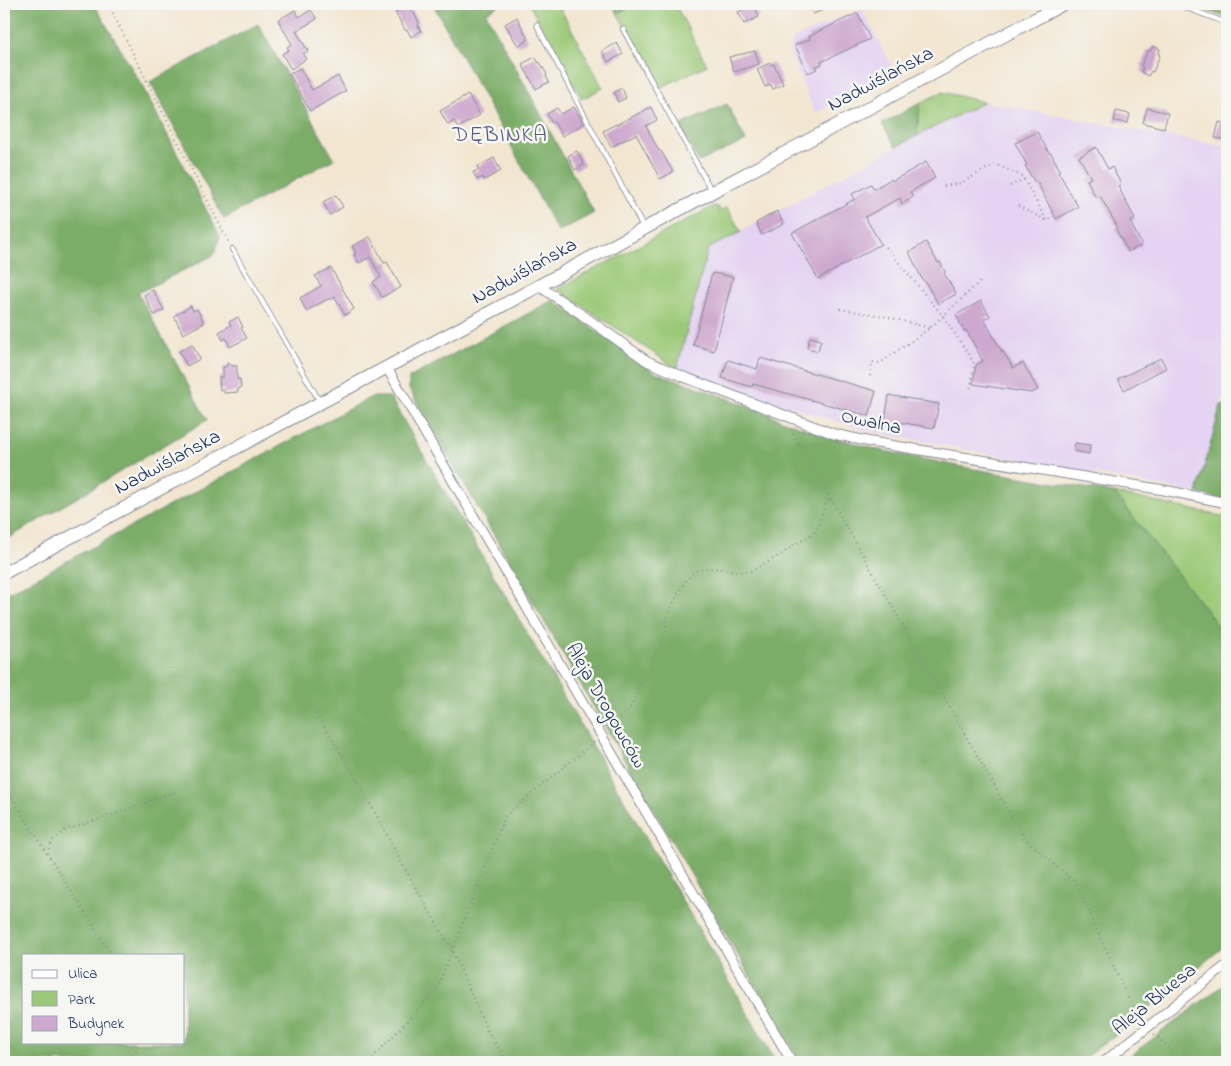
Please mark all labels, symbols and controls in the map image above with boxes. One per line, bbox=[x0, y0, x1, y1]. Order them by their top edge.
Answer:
street label: Nadwiślańska bbox=[823, 40, 939, 120]
district label: DĘBINKA bbox=[451, 120, 548, 152]
street label: Nadwiślańska bbox=[467, 231, 583, 313]
street label: Owalna bbox=[838, 402, 904, 444]
street label: Nadwiślańska bbox=[110, 423, 226, 503]
street label: Aleja Drogowców bbox=[556, 638, 653, 775]
legend bbox=[22, 954, 185, 1044]
street label: Aleja Bluesa bbox=[1106, 957, 1204, 1043]
text: Ulica bbox=[68, 963, 97, 985]
text: Park bbox=[68, 989, 96, 1011]
text: Budynek bbox=[67, 1013, 125, 1036]

